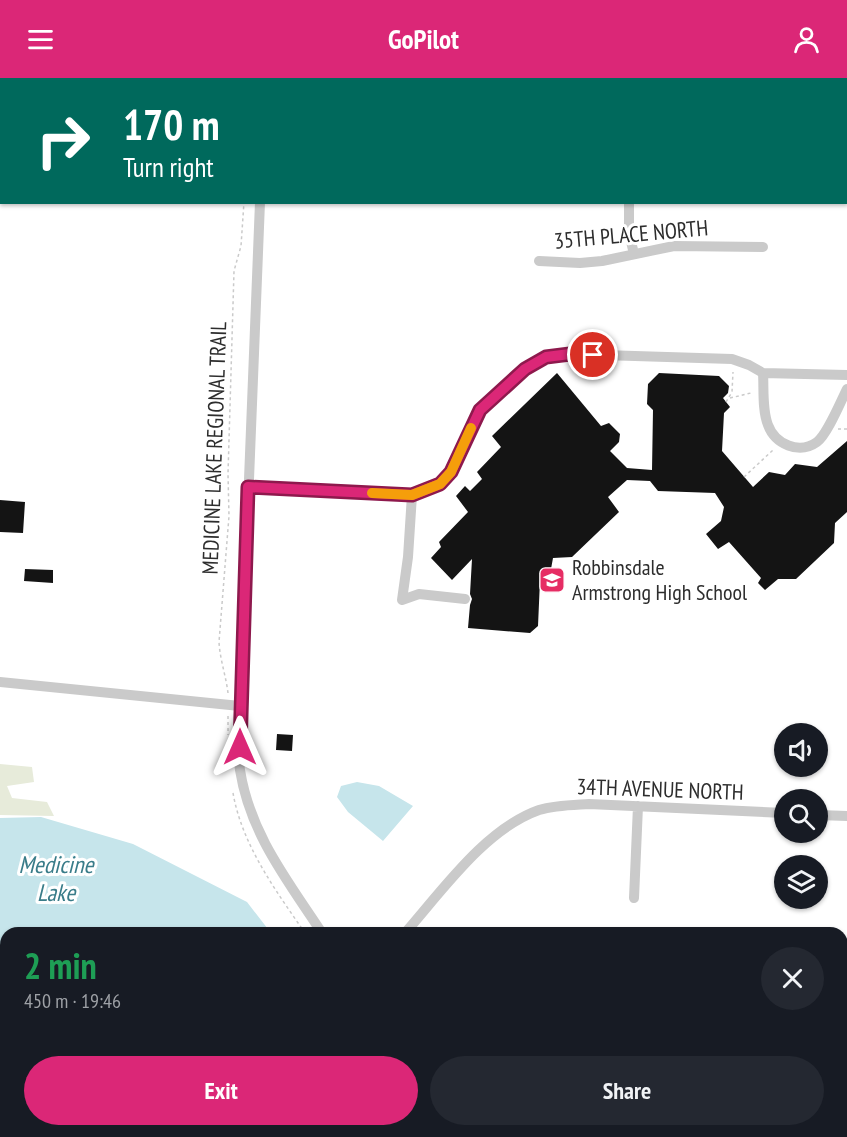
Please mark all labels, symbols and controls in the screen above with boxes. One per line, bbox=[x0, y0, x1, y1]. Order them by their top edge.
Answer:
text: GoPilot bbox=[388, 22, 459, 56]
icon: menu bbox=[24, 23, 57, 56]
icon: person bbox=[790, 23, 823, 56]
text: 170 m bbox=[123, 97, 220, 152]
icon: right bbox=[24, 102, 102, 180]
text: Turn right bbox=[123, 150, 214, 184]
street label: 35TH PLACE NORTH bbox=[553, 213, 709, 255]
street label: MEDICINE LAKE REGIONAL TRAIL bbox=[196, 321, 232, 575]
pin bbox=[567, 329, 618, 380]
icon: arrive bbox=[576, 338, 609, 371]
place label: Robbinsdale Armstrong High School bbox=[572, 553, 748, 606]
school or university icon: Robbinsdale Armstrong High School bbox=[537, 565, 567, 595]
position arrow bbox=[208, 715, 272, 779]
map controls bbox=[774, 723, 828, 909]
button: sound bbox=[774, 723, 828, 777]
street label: 34TH AVENUE NORTH bbox=[576, 772, 744, 806]
button: search bbox=[774, 789, 828, 843]
water label: Medicine Lake bbox=[19, 849, 96, 908]
button: layers bbox=[774, 855, 828, 909]
text: 2 min bbox=[24, 942, 97, 989]
button: close bbox=[761, 947, 824, 1010]
text: 450 m · 19:46 bbox=[24, 988, 121, 1014]
button: Exit bbox=[24, 1056, 418, 1125]
button: Share bbox=[430, 1056, 824, 1125]

